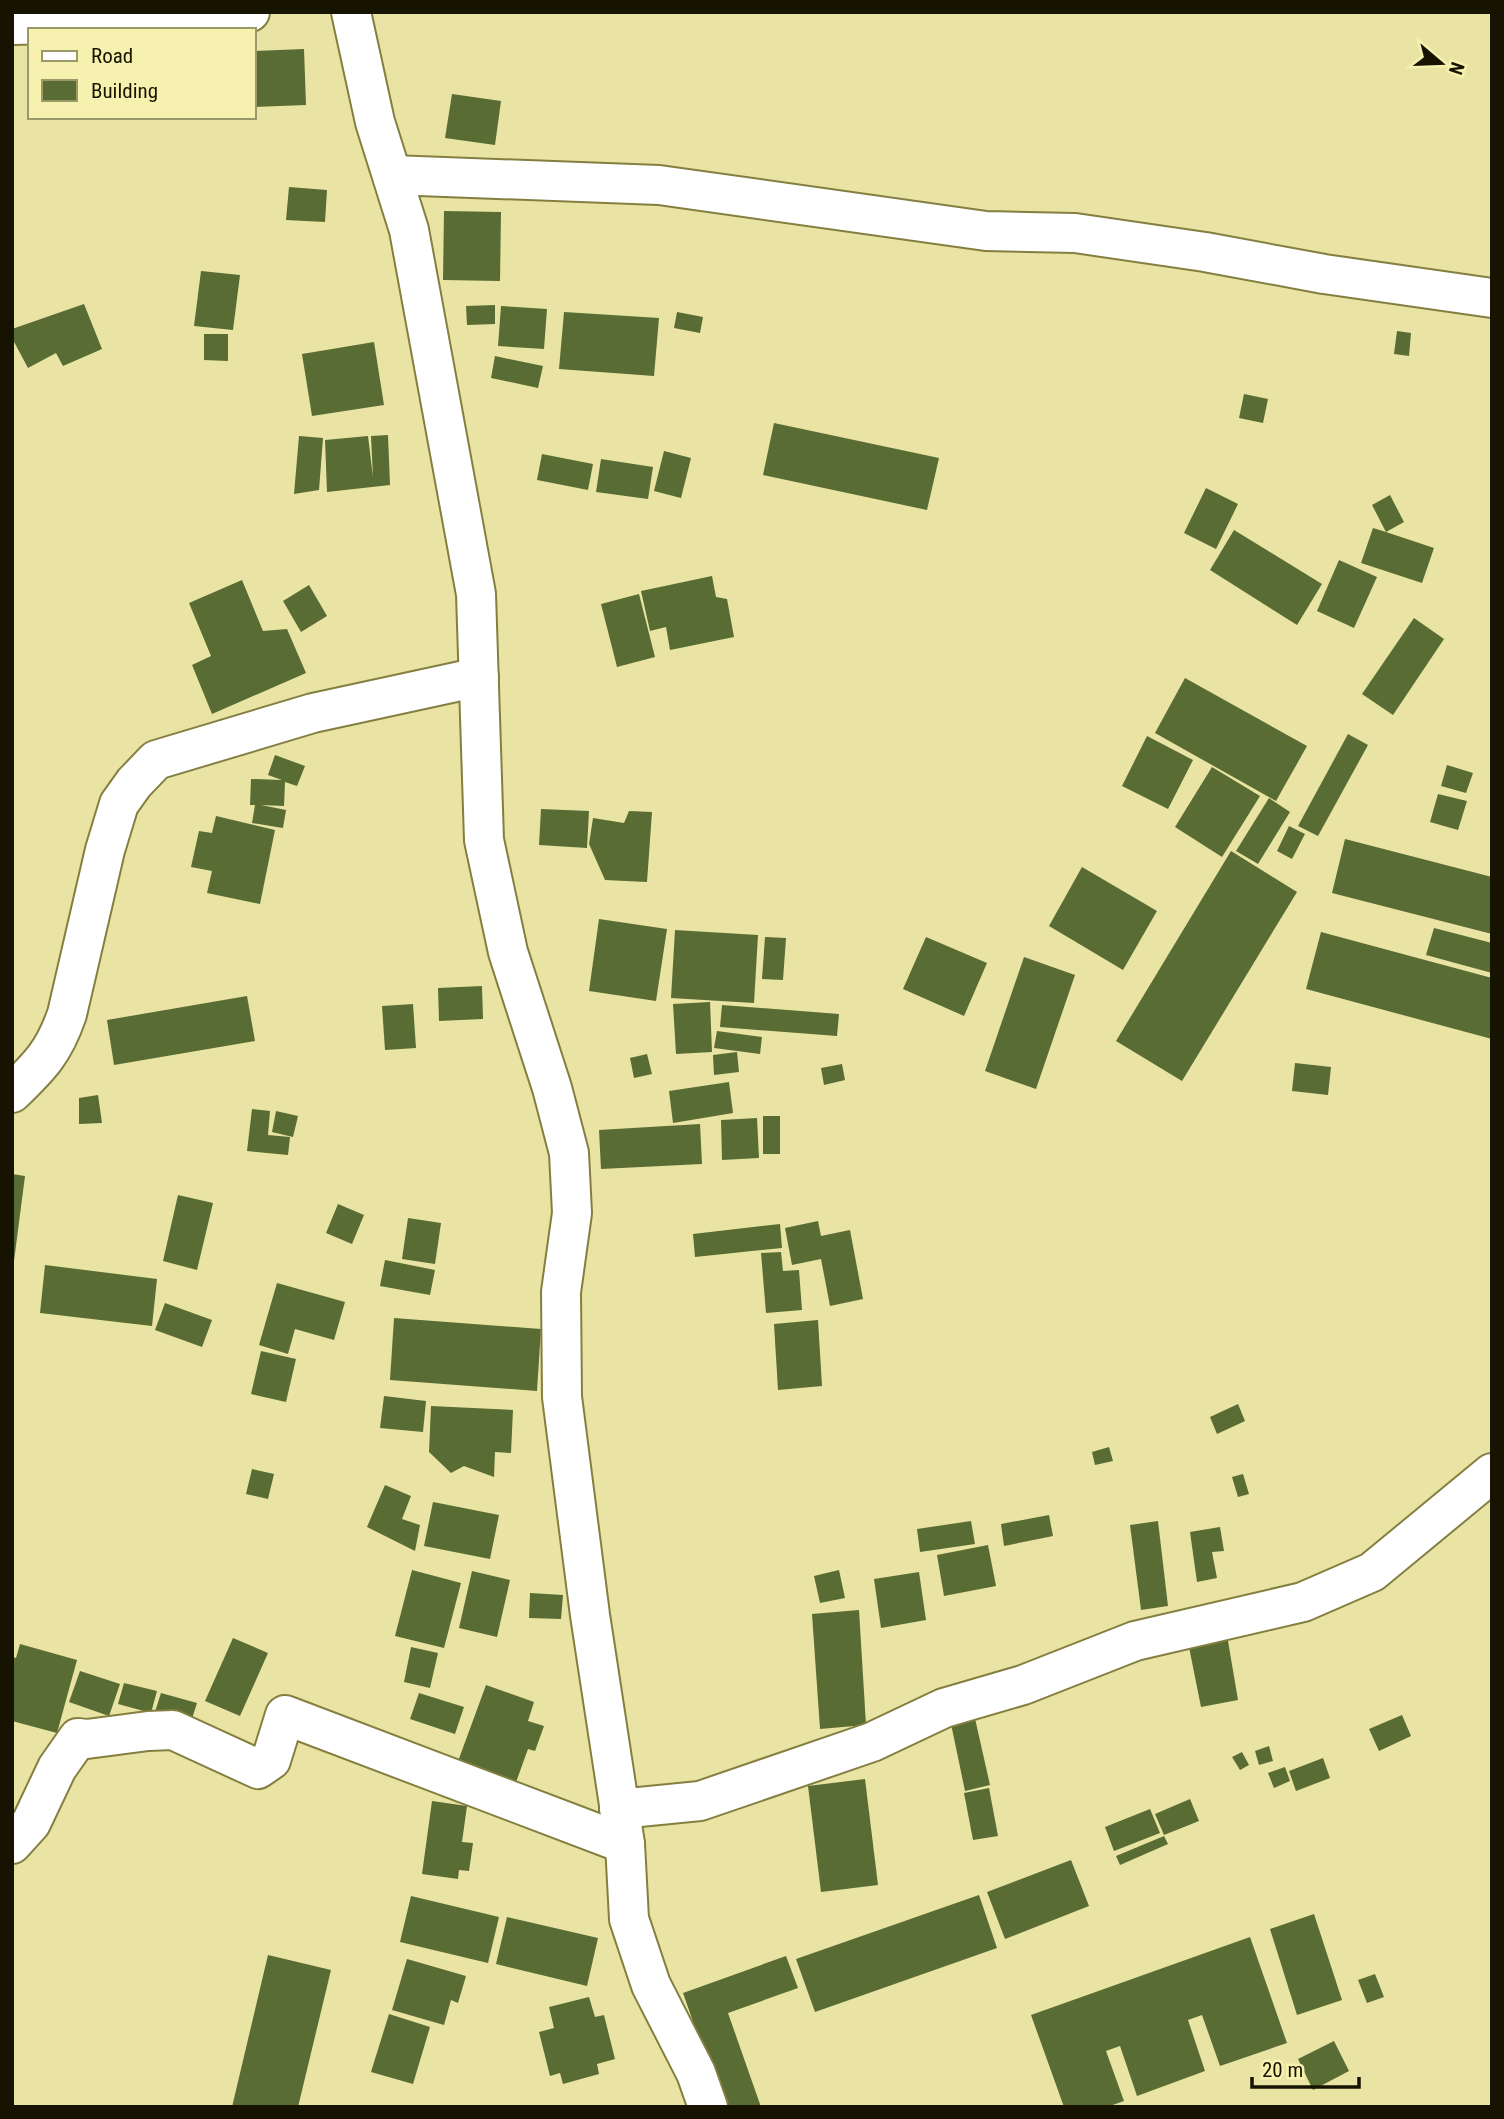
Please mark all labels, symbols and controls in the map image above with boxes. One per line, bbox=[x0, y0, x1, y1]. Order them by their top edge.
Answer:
legend bbox=[28, 28, 256, 119]
north arrow bbox=[1406, 28, 1476, 98]
text: Road bbox=[91, 44, 133, 68]
text: N bbox=[1444, 59, 1469, 78]
text: Building bbox=[91, 79, 158, 103]
scale bar bbox=[1252, 2046, 1359, 2090]
text: 20 m bbox=[1262, 2058, 1303, 2082]

